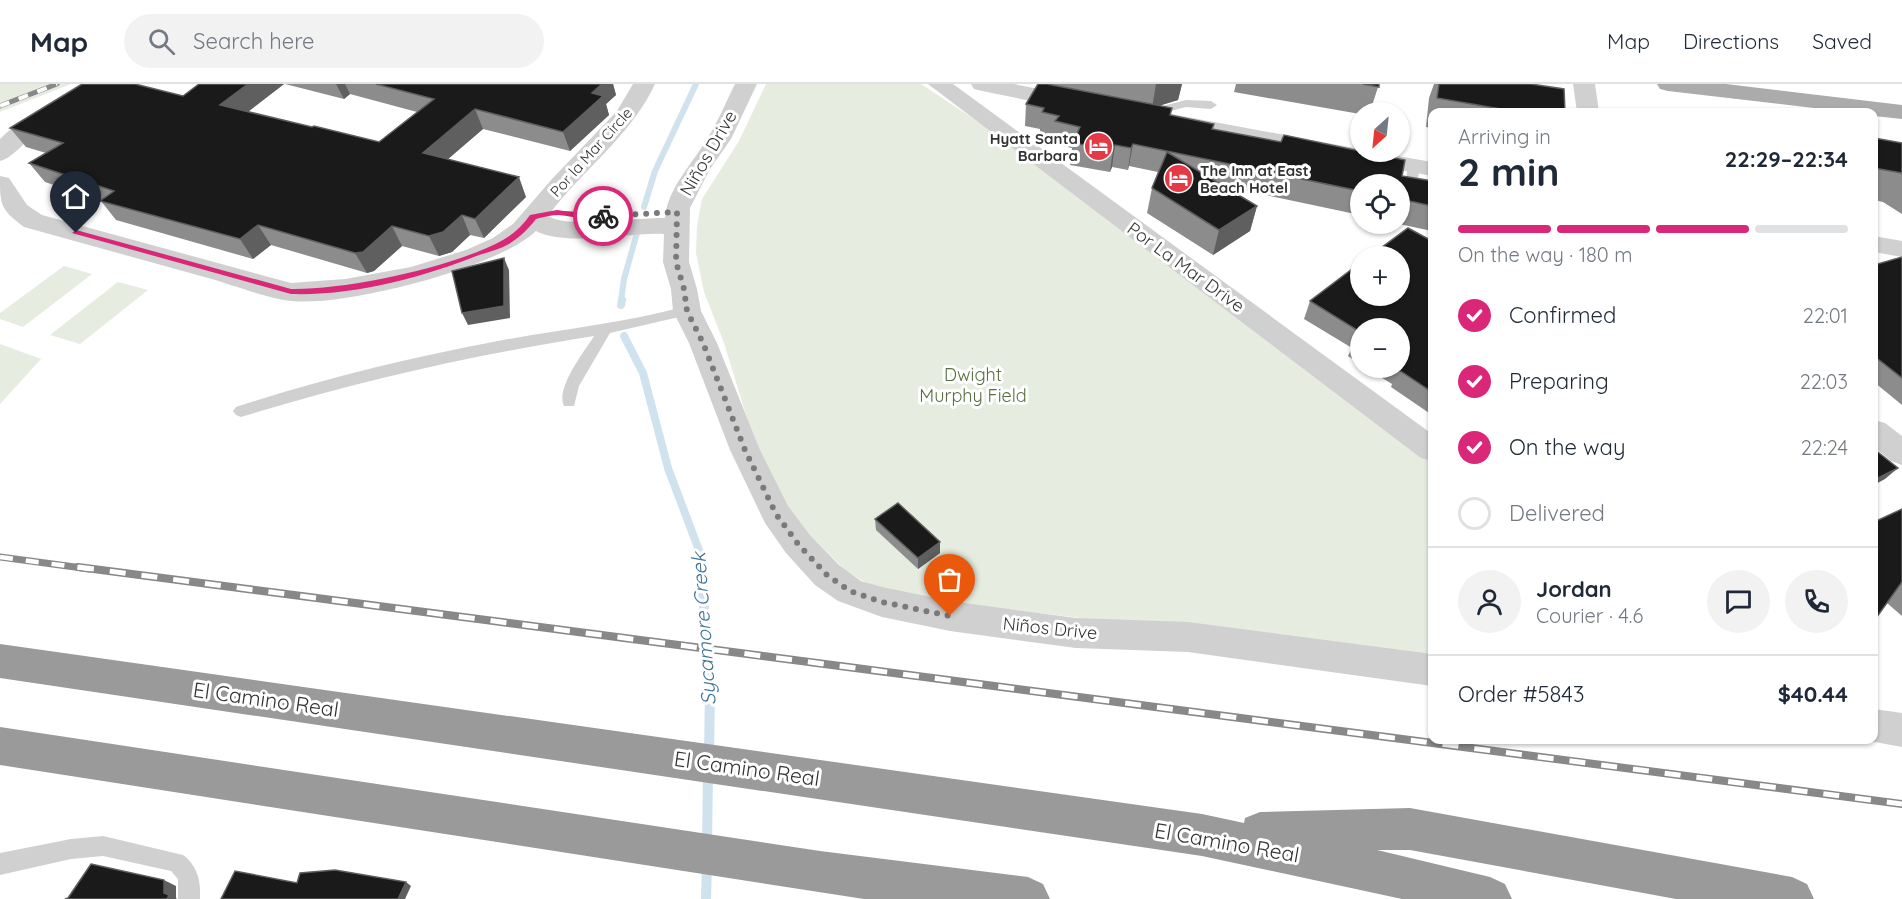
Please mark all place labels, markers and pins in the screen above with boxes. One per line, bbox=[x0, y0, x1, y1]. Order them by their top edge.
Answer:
place label: Hyatt Santa Barbara bbox=[990, 129, 1078, 165]
hotel icon: Hyatt Santa Barbara bbox=[1083, 131, 1115, 163]
place label: The Inn at East Beach Hotel bbox=[1200, 161, 1309, 197]
hotel icon: The Inn at East Beach Hotel bbox=[1163, 163, 1195, 195]
pin bbox=[50, 171, 101, 233]
pin bbox=[924, 554, 975, 616]

